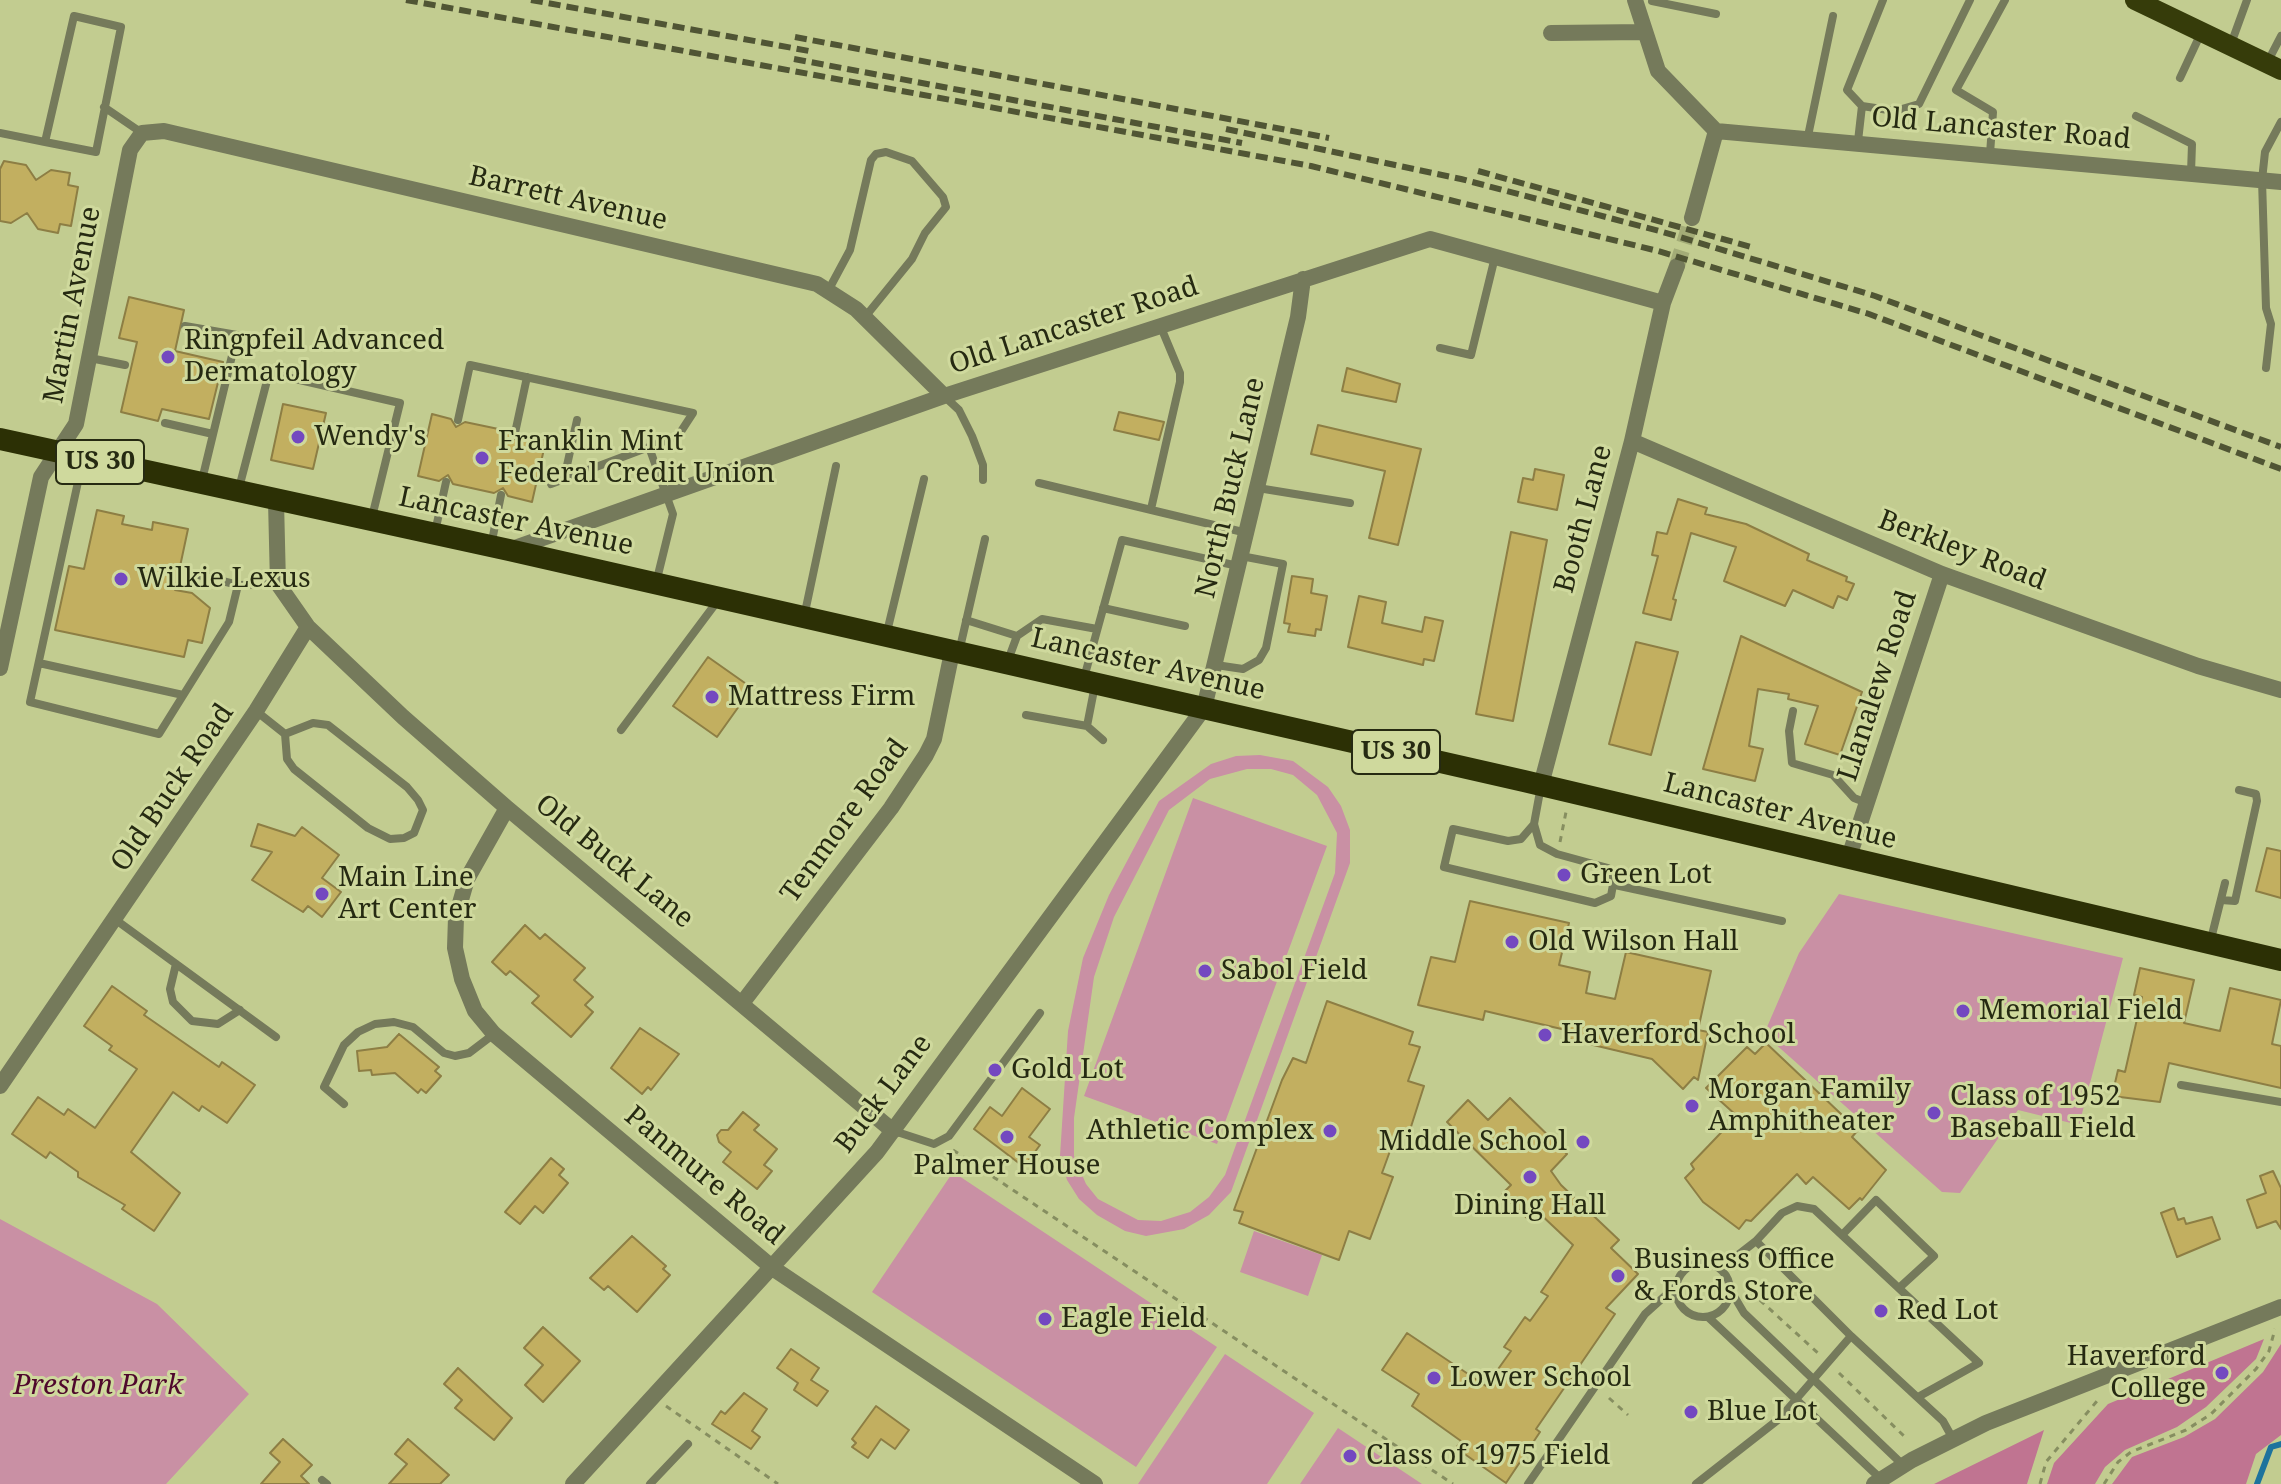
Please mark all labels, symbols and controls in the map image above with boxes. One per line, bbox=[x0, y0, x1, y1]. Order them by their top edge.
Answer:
street label: Old Lancaster Road bbox=[1870, 101, 2132, 157]
street label: Barrett Avenue bbox=[466, 160, 670, 238]
street label: Martin Avenue bbox=[37, 204, 109, 406]
street label: Old Lancaster Road bbox=[945, 270, 1203, 382]
place label: Ringpfeil Advanced Dermatology bbox=[184, 324, 444, 390]
marker: Ringpfeil Advanced Dermatology bbox=[159, 348, 177, 366]
street label: North Buck Lane bbox=[1189, 374, 1273, 602]
place label: Wendy's bbox=[314, 420, 426, 454]
place label: Franklin Mint Federal Credit Union bbox=[498, 425, 775, 491]
marker: Wendy's bbox=[289, 428, 307, 446]
road number: US 30 bbox=[56, 440, 144, 484]
street label: Booth Lane bbox=[1548, 441, 1620, 597]
marker: Franklin Mint Federal Credit Union bbox=[473, 449, 491, 467]
street label: Lancaster Avenue bbox=[396, 481, 636, 563]
street label: Berkley Road bbox=[1873, 504, 2051, 598]
place label: Wilkie Lexus bbox=[137, 562, 311, 596]
marker: Wilkie Lexus bbox=[112, 570, 130, 588]
street label: Llanalew Road bbox=[1831, 587, 1925, 785]
street label: Lancaster Avenue bbox=[1028, 622, 1268, 708]
place label: Mattress Firm bbox=[728, 680, 916, 714]
marker: Mattress Firm bbox=[703, 688, 721, 706]
street label: Old Buck Road bbox=[105, 698, 241, 878]
road number: US 30 bbox=[1352, 730, 1440, 774]
street label: Tenmore Road bbox=[774, 733, 916, 909]
street label: Lancaster Avenue bbox=[1660, 767, 1900, 857]
street label: Old Buck Lane bbox=[528, 788, 700, 936]
place label: Green Lot bbox=[1580, 858, 1712, 892]
place label: Main Line Art Center bbox=[338, 861, 476, 927]
marker: Green Lot bbox=[1555, 866, 1573, 884]
marker: Main Line Art Center bbox=[313, 885, 331, 903]
place label: Old Wilson Hall bbox=[1528, 925, 1738, 959]
marker: Old Wilson Hall bbox=[1503, 933, 1521, 951]
place label: Sabol Field bbox=[1221, 954, 1368, 988]
marker: Sabol Field bbox=[1196, 962, 1214, 980]
place label: Memorial Field bbox=[1979, 994, 2183, 1028]
marker: Memorial Field bbox=[1954, 1002, 1972, 1020]
place label: Haverford School bbox=[1561, 1018, 1795, 1052]
marker: Haverford School bbox=[1536, 1026, 1554, 1044]
street label: Buck Lane bbox=[829, 1028, 939, 1160]
place label: Gold Lot bbox=[1011, 1053, 1124, 1087]
marker: Gold Lot bbox=[986, 1061, 1004, 1079]
place label: Morgan Family Amphitheater bbox=[1708, 1073, 1911, 1139]
place label: Class of 1952 Baseball Field bbox=[1950, 1080, 2136, 1146]
marker: Morgan Family Amphitheater bbox=[1683, 1097, 1701, 1115]
street label: Panmure Road bbox=[617, 1100, 791, 1252]
marker: Class of 1952 Baseball Field bbox=[1925, 1104, 1943, 1122]
place label: Athletic Complex bbox=[1086, 1114, 1314, 1148]
marker: Athletic Complex bbox=[1321, 1122, 1339, 1140]
place label: Middle School bbox=[1379, 1125, 1567, 1159]
marker: Palmer House bbox=[998, 1128, 1016, 1146]
marker: Middle School bbox=[1574, 1133, 1592, 1151]
place label: Palmer House bbox=[913, 1149, 1101, 1183]
marker: Dining Hall bbox=[1521, 1168, 1539, 1186]
place label: Dining Hall bbox=[1454, 1189, 1606, 1223]
place label: Business Office & Fords Store bbox=[1634, 1243, 1835, 1309]
marker: Business Office & Fords Store bbox=[1609, 1267, 1627, 1285]
place label: Red Lot bbox=[1897, 1294, 1998, 1328]
place label: Eagle Field bbox=[1061, 1302, 1207, 1336]
marker: Red Lot bbox=[1872, 1302, 1890, 1320]
marker: Eagle Field bbox=[1036, 1310, 1054, 1328]
place label: Haverford College bbox=[2067, 1340, 2206, 1406]
place label: Lower School bbox=[1450, 1361, 1631, 1395]
marker: Haverford College bbox=[2213, 1364, 2231, 1382]
park label: Preston Park bbox=[13, 1369, 183, 1403]
marker: Lower School bbox=[1425, 1369, 1443, 1387]
place label: Blue Lot bbox=[1707, 1395, 1817, 1429]
marker: Blue Lot bbox=[1682, 1403, 1700, 1421]
place label: Class of 1975 Field bbox=[1366, 1439, 1610, 1473]
marker: Class of 1975 Field bbox=[1341, 1447, 1359, 1465]

